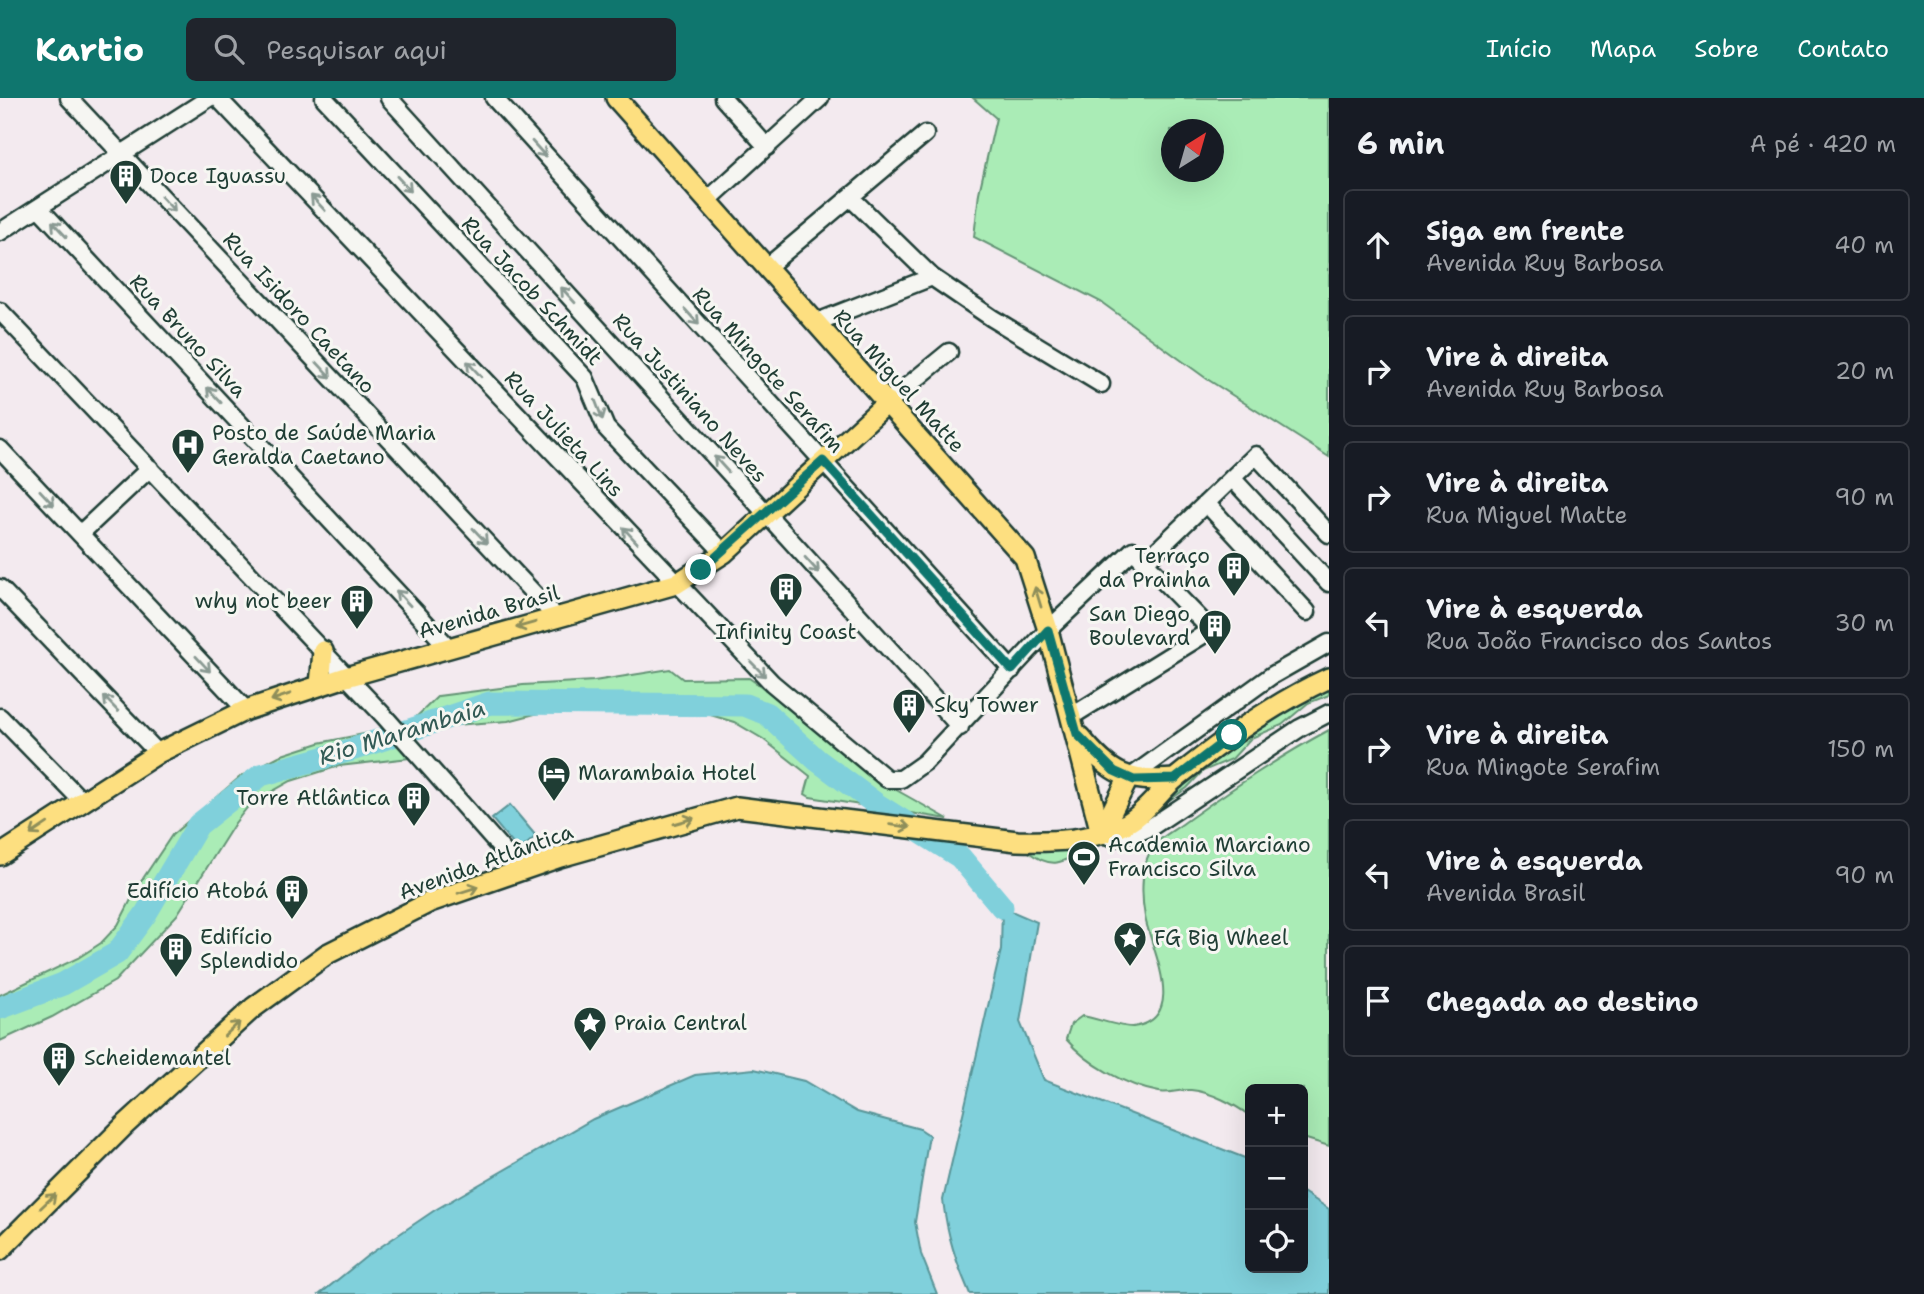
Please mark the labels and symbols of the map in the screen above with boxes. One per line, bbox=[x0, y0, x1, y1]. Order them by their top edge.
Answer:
north arrow bbox=[1161, 119, 1224, 182]
one-way arrow bbox=[531, 139, 547, 157]
building icon: Doce Iguassu bbox=[107, 157, 145, 206]
place label: Doce Iguassu bbox=[150, 162, 286, 190]
one-way arrow bbox=[396, 175, 412, 193]
one-way arrow bbox=[160, 195, 177, 212]
one-way arrow bbox=[309, 195, 326, 212]
street label: Rua Jacob Schmidt bbox=[455, 210, 609, 372]
one-way arrow bbox=[51, 220, 67, 238]
street label: Rua Isidoro Caetano bbox=[217, 226, 381, 400]
street label: Rua Bruno Silva bbox=[123, 268, 253, 404]
street label: Rua Mingote Serafim bbox=[686, 281, 850, 459]
one-way arrow bbox=[560, 286, 576, 304]
street label: Rua Miguel Matte bbox=[827, 303, 971, 459]
street label: Rua Justiniano Neves bbox=[606, 307, 774, 489]
one-way arrow bbox=[684, 308, 700, 326]
one-way arrow bbox=[316, 361, 332, 379]
one-way arrow bbox=[465, 361, 482, 378]
street label: Rua Julieta Lins bbox=[498, 365, 630, 503]
one-way arrow bbox=[206, 386, 222, 404]
one-way arrow bbox=[593, 399, 606, 421]
place label: Posto de Saúde Maria Geralda Caetano bbox=[212, 419, 436, 471]
hospital icon: Posto de Saúde Maria Geralda Caetano bbox=[169, 426, 207, 475]
one-way arrow bbox=[713, 455, 729, 473]
one-way arrow bbox=[38, 490, 55, 507]
one-way arrow bbox=[471, 526, 488, 544]
one-way arrow bbox=[621, 527, 638, 544]
place label: Terraço da Prainha bbox=[1099, 542, 1210, 594]
building icon: Terraço da Prainha bbox=[1215, 549, 1253, 598]
route end bbox=[685, 554, 716, 585]
one-way arrow bbox=[804, 556, 821, 573]
building icon: Infinity Coast bbox=[767, 570, 805, 619]
street label: Avenida Brasil bbox=[415, 578, 563, 645]
building icon: why not beer bbox=[338, 582, 376, 631]
one-way arrow bbox=[1031, 586, 1044, 608]
place label: why not beer bbox=[195, 587, 332, 615]
one-way arrow bbox=[394, 590, 411, 607]
place label: San Diego Boulevard bbox=[1089, 600, 1190, 652]
building icon: San Diego Boulevard bbox=[1196, 607, 1234, 656]
place label: Infinity Coast bbox=[715, 618, 857, 646]
one-way arrow bbox=[515, 620, 537, 633]
one-way arrow bbox=[194, 655, 211, 672]
one-way arrow bbox=[749, 660, 766, 677]
building icon: Sky Tower bbox=[890, 686, 928, 735]
place label: Sky Tower bbox=[934, 691, 1039, 719]
one-way arrow bbox=[271, 692, 293, 705]
water label: Rio Marambaia bbox=[315, 692, 489, 772]
one-way arrow bbox=[102, 696, 119, 713]
route start bbox=[1216, 719, 1247, 750]
hotel icon: Marambaia Hotel bbox=[535, 754, 573, 803]
place label: Marambaia Hotel bbox=[578, 759, 757, 787]
building icon: Torre Atlântica bbox=[395, 779, 433, 828]
place label: Torre Atlântica bbox=[236, 784, 390, 812]
one-way arrow bbox=[673, 813, 695, 826]
street label: Avenida Atlântica bbox=[395, 818, 577, 906]
one-way arrow bbox=[888, 820, 911, 833]
one-way arrow bbox=[30, 822, 49, 836]
place label: Academia Marciano Francisco Silva bbox=[1108, 831, 1311, 883]
sports icon: Academia Marciano Francisco Silva bbox=[1065, 838, 1103, 887]
building icon: Edifício Atobá bbox=[273, 872, 311, 921]
place label: Edifício Atobá bbox=[127, 877, 268, 905]
one-way arrow bbox=[457, 883, 479, 896]
place icon: FG Big Wheel bbox=[1111, 919, 1149, 968]
place label: Edifício Splendido bbox=[200, 923, 298, 975]
place label: FG Big Wheel bbox=[1154, 924, 1289, 952]
building icon: Edifício Splendido bbox=[157, 930, 195, 979]
place icon: Praia Central bbox=[571, 1004, 609, 1053]
place label: Praia Central bbox=[614, 1009, 747, 1037]
one-way arrow bbox=[223, 1020, 240, 1037]
building icon: Scheidemantel bbox=[40, 1039, 78, 1088]
place label: Scheidemantel bbox=[84, 1044, 232, 1072]
one-way arrow bbox=[39, 1193, 56, 1210]

